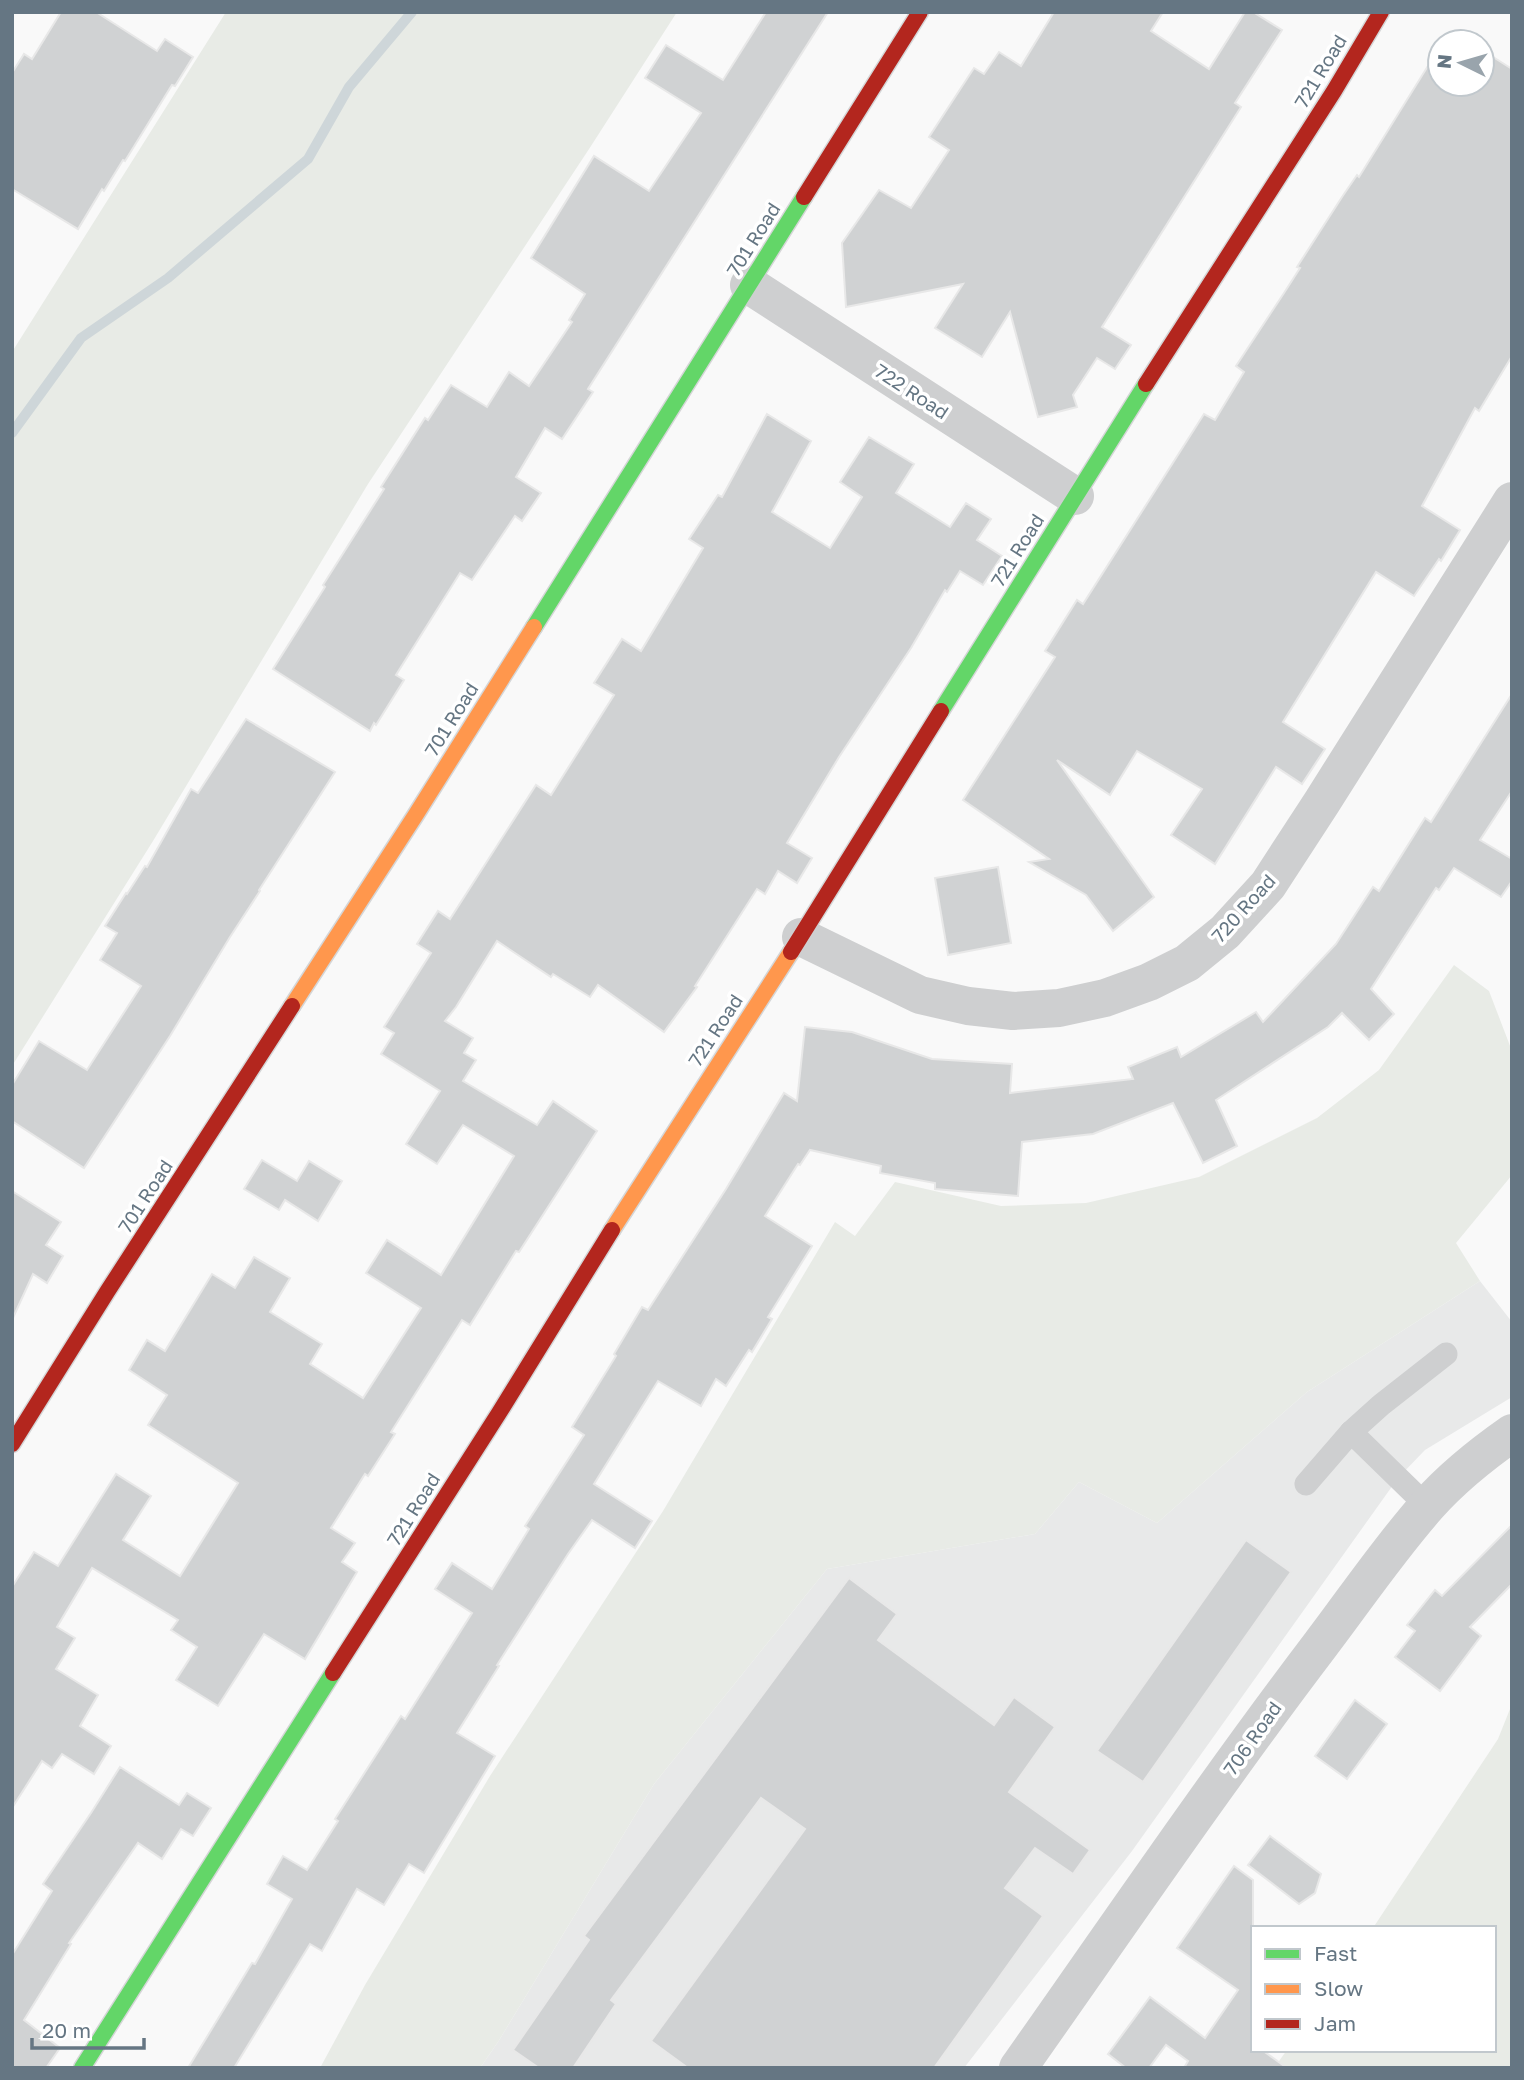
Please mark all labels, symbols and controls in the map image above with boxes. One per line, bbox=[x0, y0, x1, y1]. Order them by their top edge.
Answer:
north arrow bbox=[1426, 28, 1496, 98]
street label: 721 Road bbox=[1289, 30, 1351, 112]
text: N bbox=[1431, 53, 1456, 70]
street label: 701 Road bbox=[721, 198, 785, 280]
street label: 722 Road bbox=[871, 359, 953, 423]
street label: 721 Road bbox=[986, 509, 1048, 591]
street label: 701 Road bbox=[419, 678, 483, 760]
street label: 720 Road bbox=[1206, 869, 1280, 947]
street label: 721 Road bbox=[683, 990, 747, 1070]
street label: 701 Road bbox=[113, 1155, 177, 1237]
street label: 721 Road bbox=[382, 1468, 444, 1550]
street label: 706 Road bbox=[1218, 1697, 1286, 1779]
legend bbox=[1251, 1926, 1496, 2052]
text: Fast bbox=[1314, 1940, 1357, 1966]
text: Slow bbox=[1314, 1975, 1363, 2001]
scale bar bbox=[32, 2007, 144, 2050]
text: Jam bbox=[1314, 2010, 1356, 2036]
text: 20 m bbox=[42, 2017, 91, 2043]

